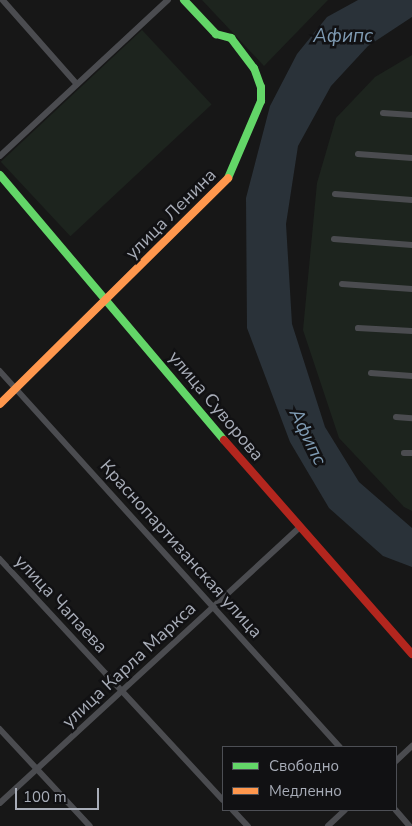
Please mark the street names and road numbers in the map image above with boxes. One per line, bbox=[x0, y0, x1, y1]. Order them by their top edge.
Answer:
street label: улица Ленина bbox=[121, 164, 221, 264]
street label: улица Суворова bbox=[164, 347, 268, 465]
street label: Краснопартизанская улица bbox=[95, 456, 267, 642]
street label: улица Чапаева bbox=[10, 550, 112, 658]
street label: улица Карла Маркса bbox=[58, 598, 200, 732]

